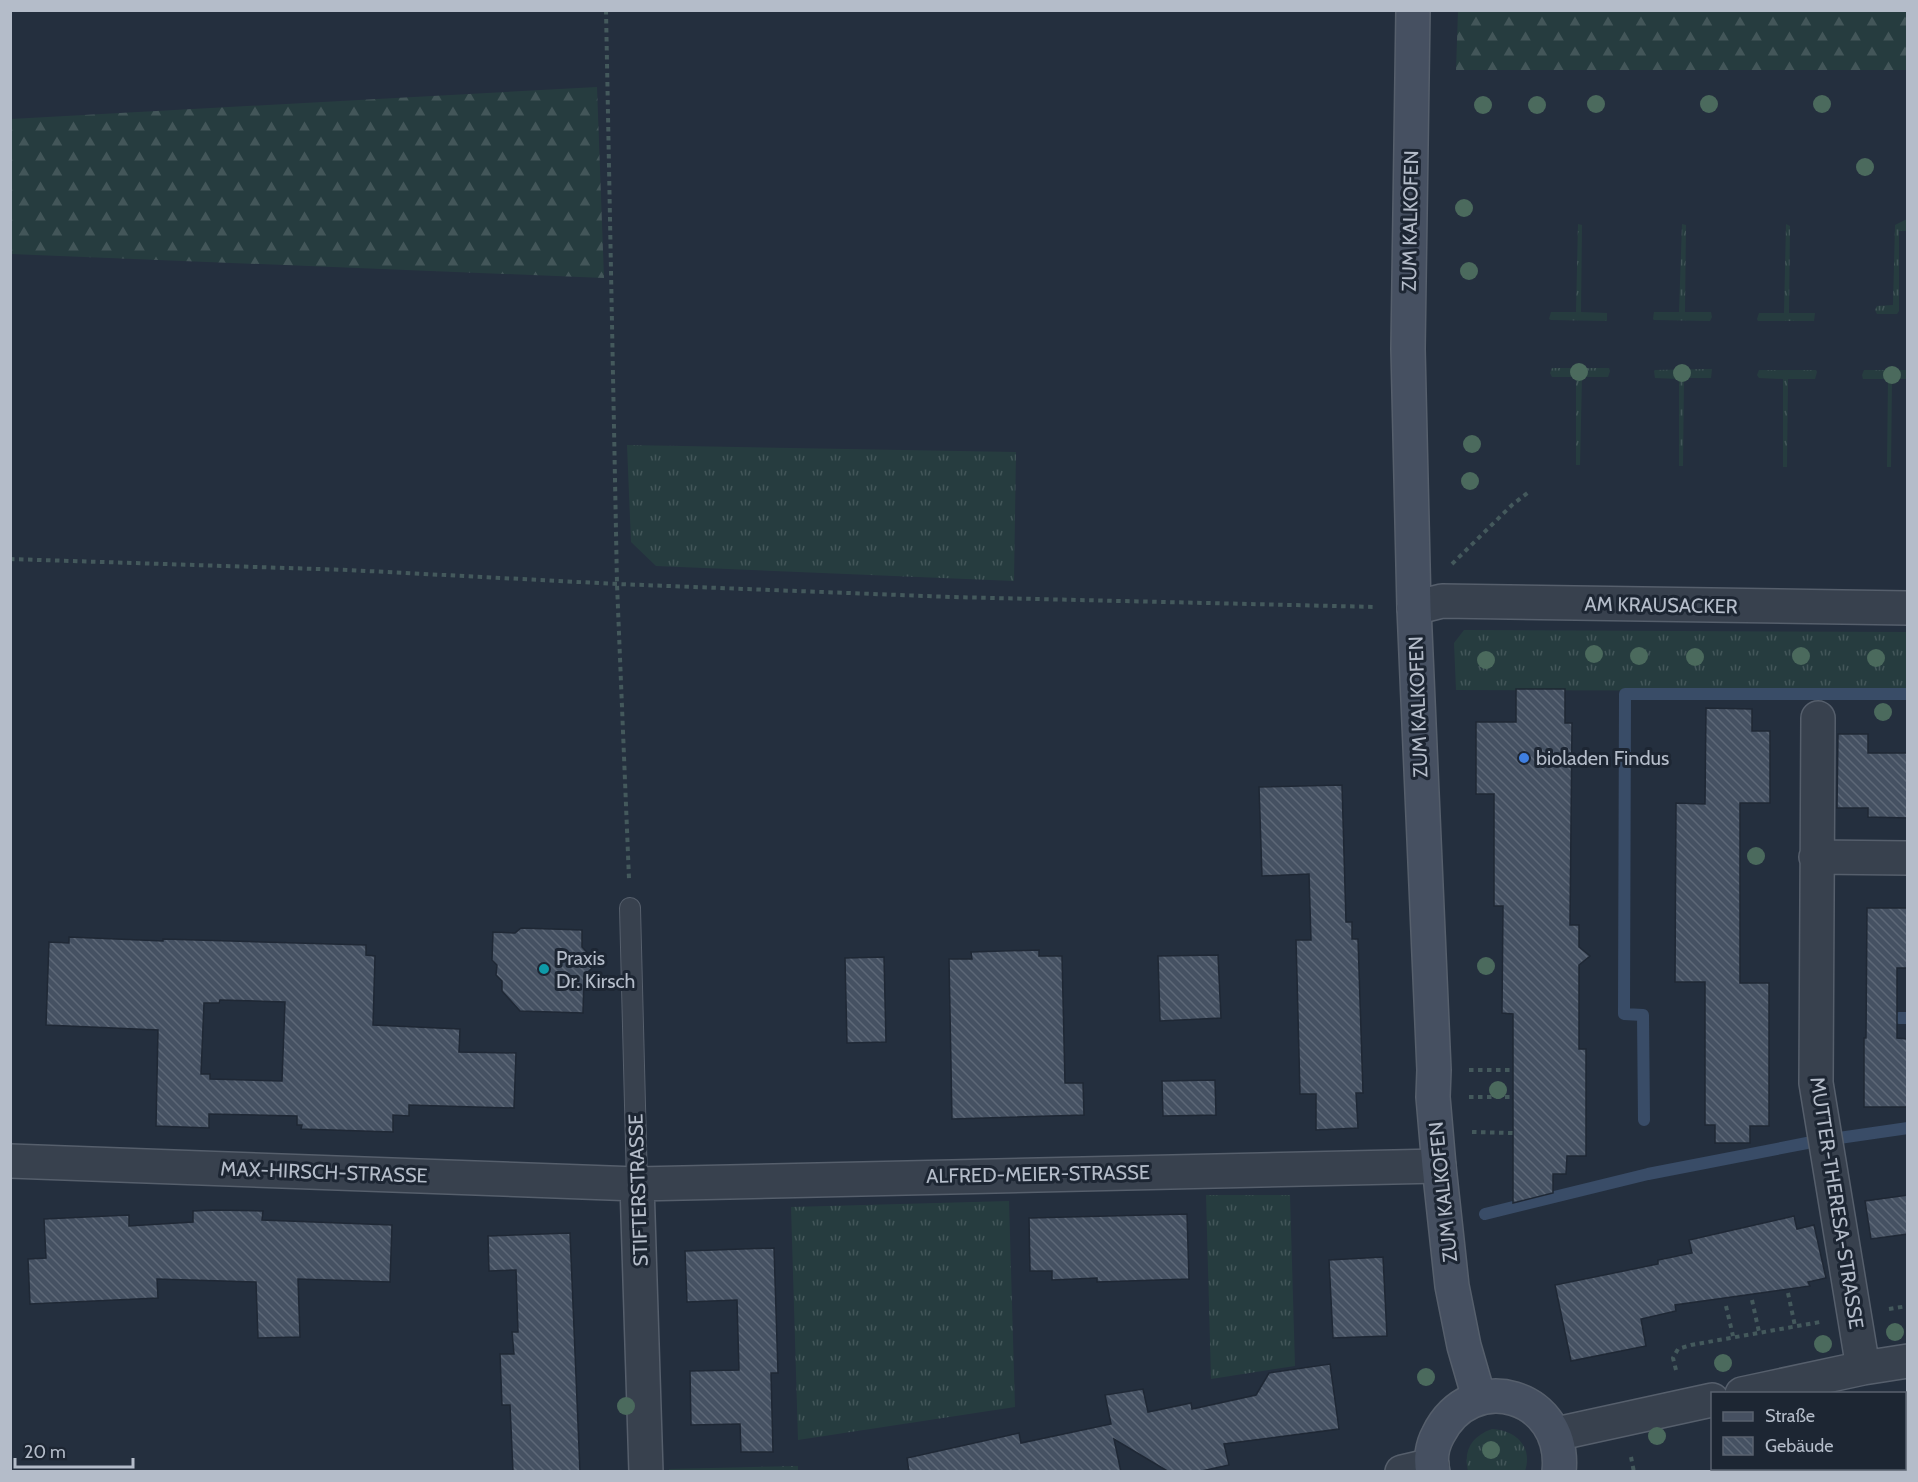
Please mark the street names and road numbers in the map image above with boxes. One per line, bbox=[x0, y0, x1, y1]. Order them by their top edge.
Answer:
street label: ZUM KALKOFEN bbox=[1397, 150, 1423, 292]
street label: AM KRAUSACKER bbox=[1584, 592, 1738, 618]
street label: ZUM KALKOFEN bbox=[1404, 636, 1432, 778]
street label: MUTTER-THERESA-STRASSE bbox=[1805, 1075, 1869, 1331]
street label: STIFTERSTRASSE bbox=[623, 1113, 653, 1267]
street label: ZUM KALKOFEN bbox=[1424, 1120, 1462, 1264]
street label: MAX-HIRSCH-STRASSE bbox=[220, 1156, 428, 1188]
street label: ALFRED-MEIER-STRASSE bbox=[926, 1160, 1150, 1188]

